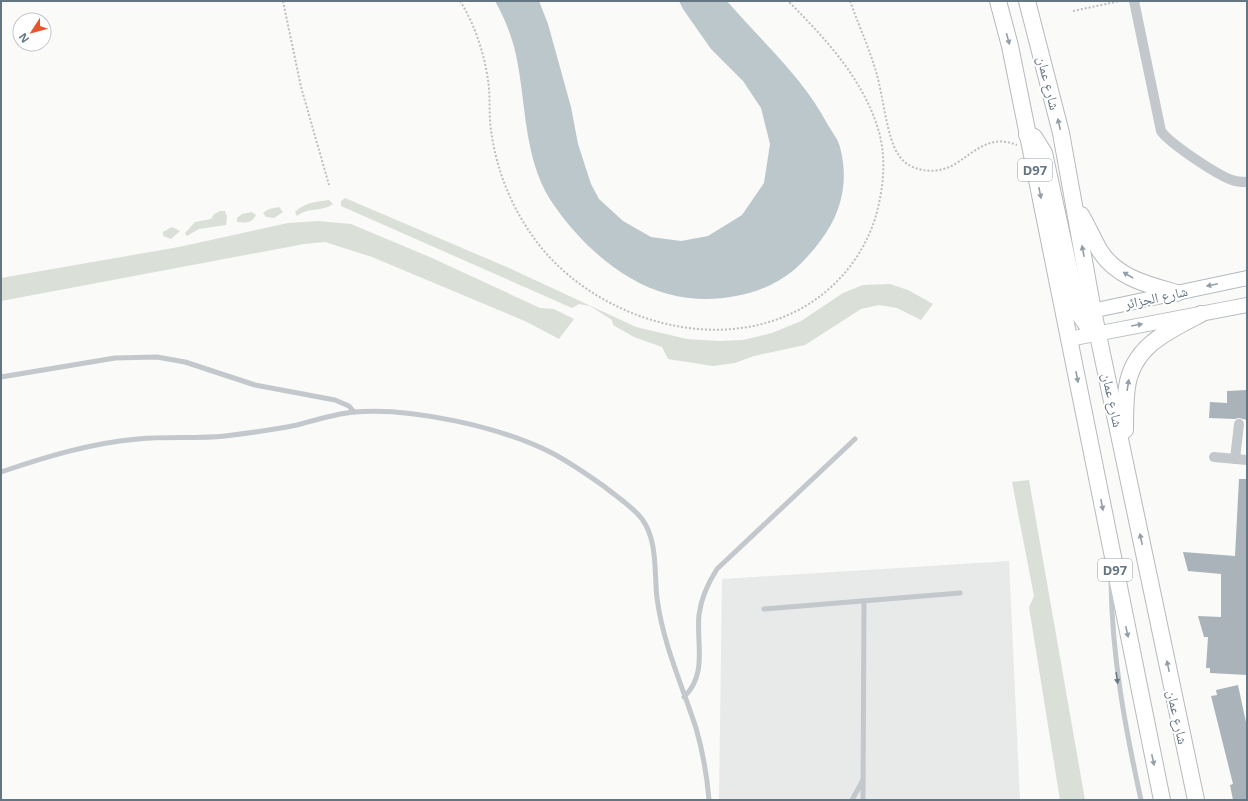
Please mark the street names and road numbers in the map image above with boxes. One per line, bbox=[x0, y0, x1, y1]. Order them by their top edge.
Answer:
street label: شارع عمان bbox=[1032, 54, 1065, 112]
road number: D97 bbox=[1018, 159, 1052, 181]
street label: شارع الجزائر bbox=[1122, 281, 1190, 314]
street label: شارع عمان bbox=[1097, 371, 1128, 429]
road number: D97 bbox=[1098, 559, 1132, 581]
street label: شارع عمان bbox=[1162, 688, 1193, 746]

